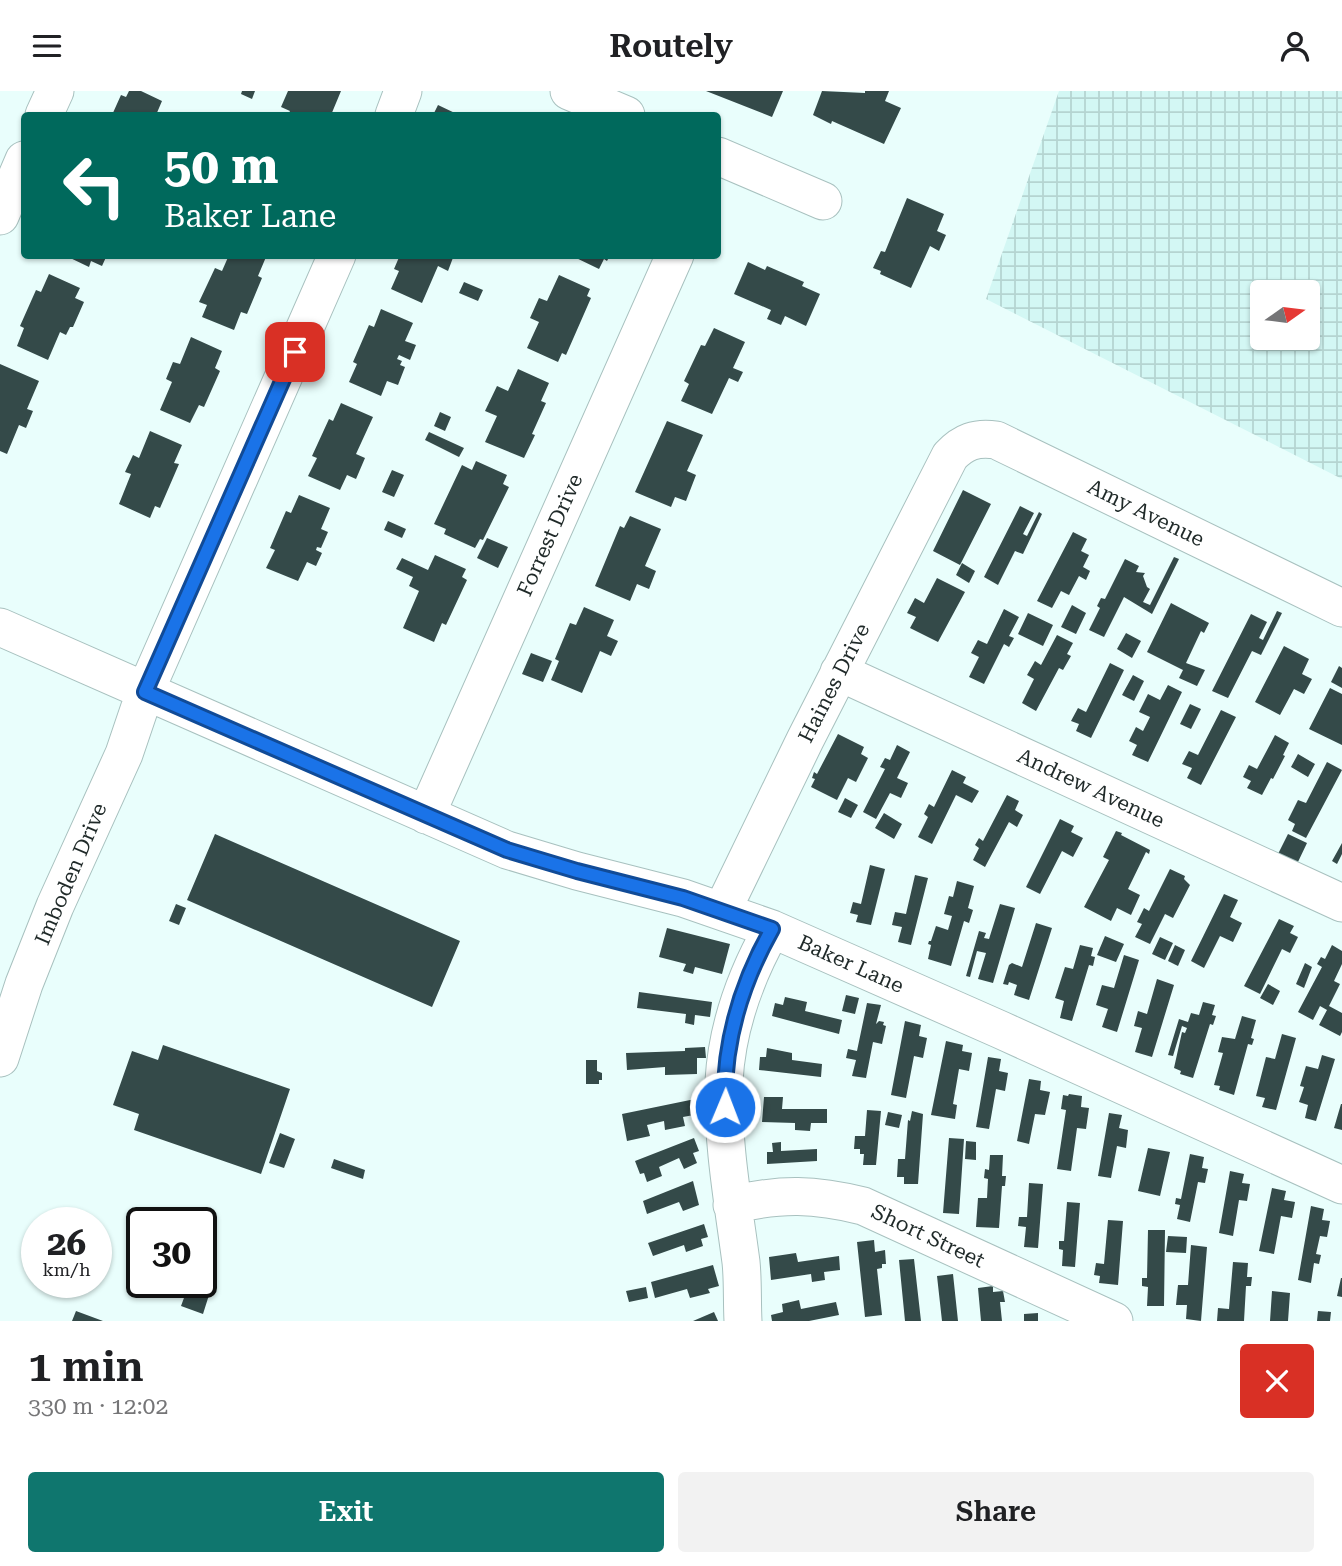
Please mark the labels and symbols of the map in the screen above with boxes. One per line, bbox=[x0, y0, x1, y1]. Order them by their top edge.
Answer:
north arrow bbox=[1250, 280, 1320, 350]
pin bbox=[265, 322, 325, 382]
street label: Forrest Drive bbox=[512, 470, 588, 600]
street label: Amy Avenue bbox=[1084, 474, 1208, 552]
street label: Haines Drive bbox=[794, 619, 874, 747]
street label: Andrew Avenue bbox=[1014, 743, 1168, 833]
street label: Imboden Drive bbox=[30, 799, 112, 949]
street label: Baker Lane bbox=[794, 930, 908, 998]
position arrow bbox=[688, 1070, 762, 1144]
street label: Short Street bbox=[868, 1199, 988, 1273]
speed limit sign: 30 bbox=[126, 1207, 217, 1298]

